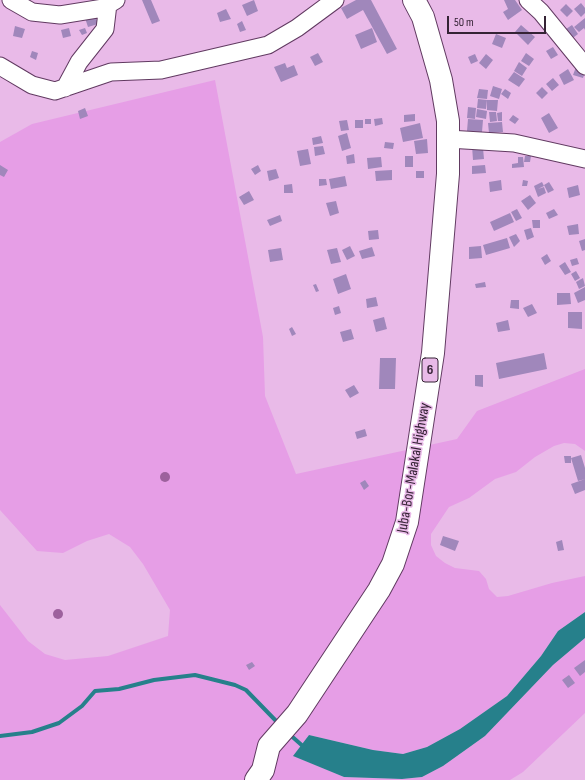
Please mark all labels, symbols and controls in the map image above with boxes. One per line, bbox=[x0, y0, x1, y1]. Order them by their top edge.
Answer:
scale bar bbox=[449, 8, 548, 34]
text: 50 m bbox=[454, 15, 474, 30]
road number: 6 bbox=[422, 358, 438, 382]
street label: Juba-Bor-Malakal Highway bbox=[394, 401, 434, 535]

